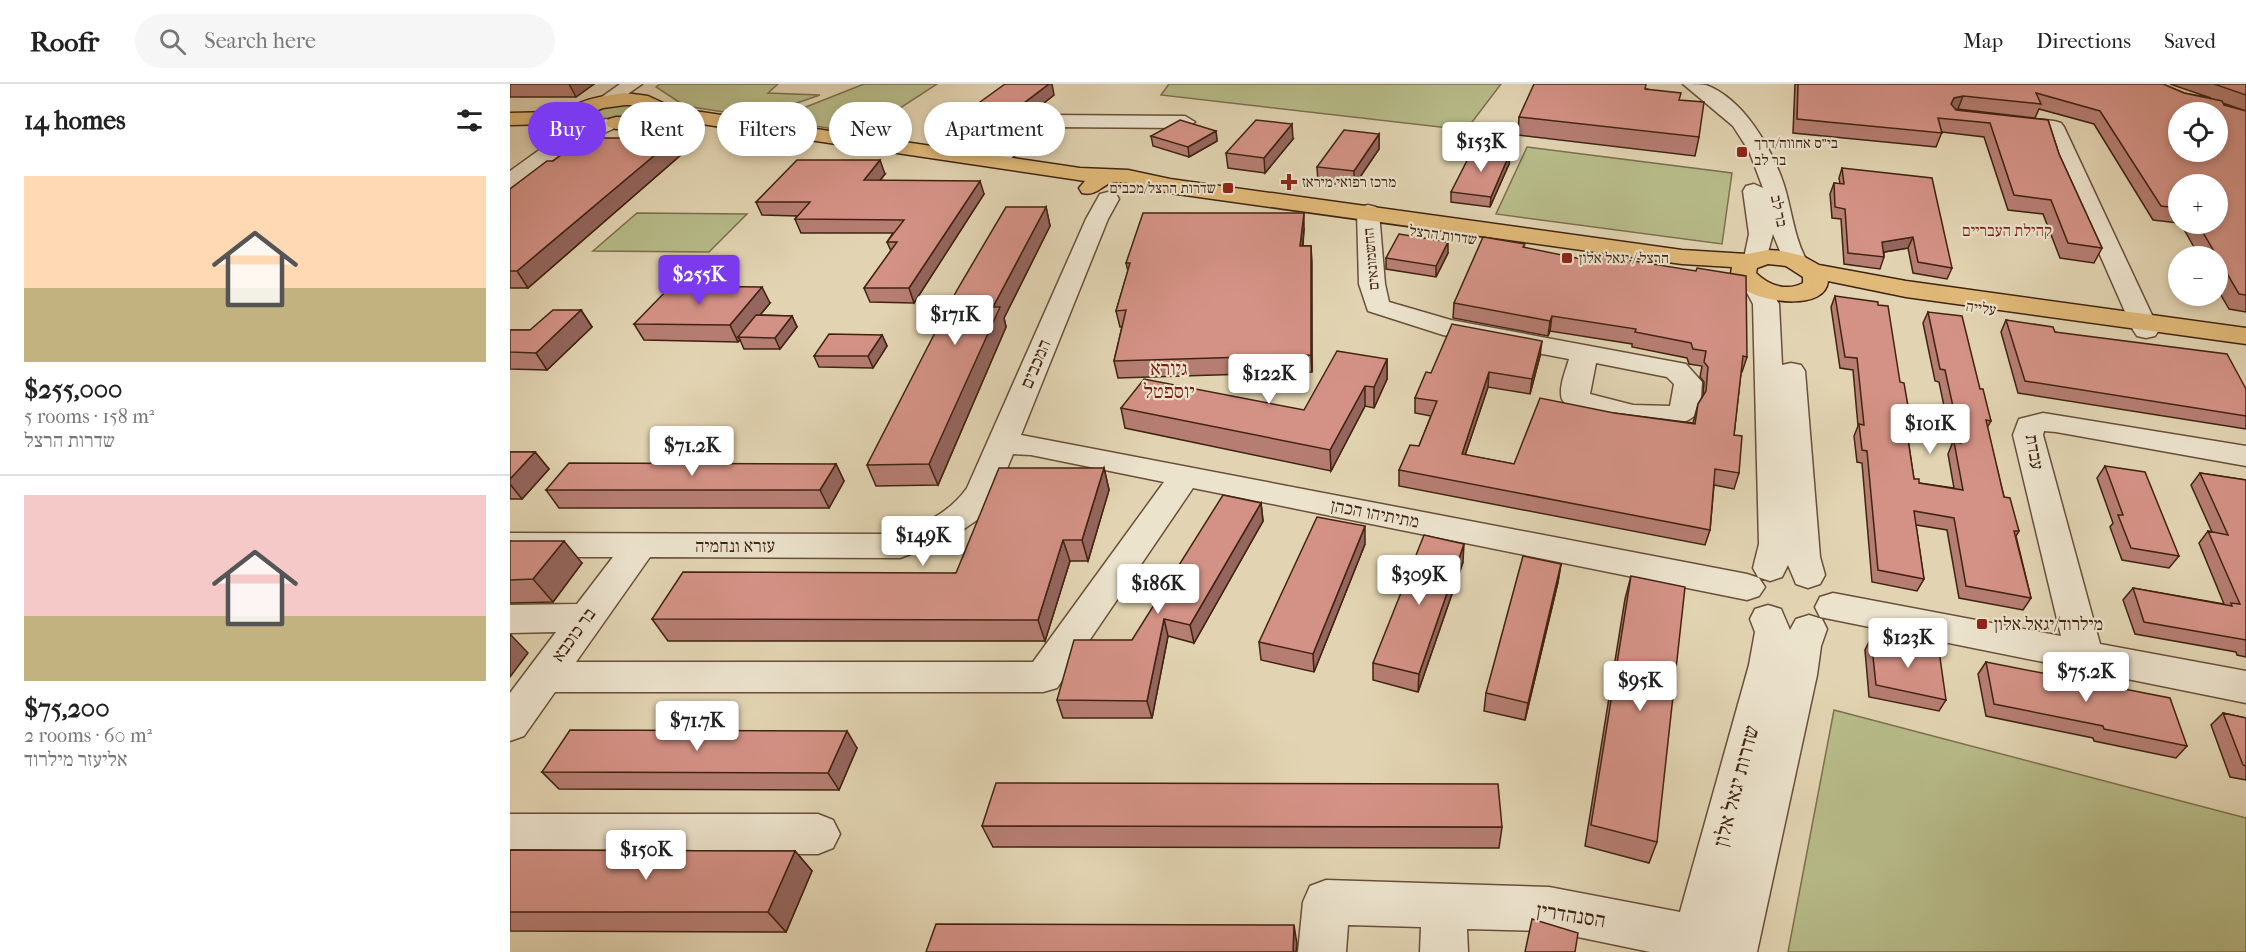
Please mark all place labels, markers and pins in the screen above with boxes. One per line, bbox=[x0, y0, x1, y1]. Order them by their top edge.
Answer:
pin: $153K bbox=[1439, 122, 1523, 173]
place label: בי״ס אחווה/דרך בר לב bbox=[1754, 134, 1838, 169]
marker: בי״ס אחווה/דרך בר לב bbox=[1735, 145, 1749, 159]
marker: מרכז רפואי מיראז bbox=[1280, 173, 1298, 191]
place label: מרכז רפואי מיראז bbox=[1302, 173, 1396, 191]
place label: שדרות הרצל/מכבים bbox=[1109, 179, 1216, 197]
marker: שדרות הרצל/מכבים bbox=[1221, 181, 1235, 195]
place label: הרצל / יגאל אלון bbox=[1579, 249, 1669, 267]
marker: הרצל / יגאל אלון bbox=[1560, 251, 1574, 265]
pin: $255K bbox=[657, 255, 741, 306]
pin: $171K bbox=[913, 295, 997, 346]
pin: $122K bbox=[1227, 354, 1311, 405]
pin: $101K bbox=[1888, 404, 1972, 455]
pin: $71.2K bbox=[643, 426, 741, 477]
pin: $149K bbox=[881, 516, 965, 567]
pin: $309K bbox=[1377, 555, 1461, 606]
pin: $186K bbox=[1116, 564, 1200, 615]
place label: מילרוד/יגאל אלון bbox=[1994, 614, 2103, 635]
marker: מילרוד/יגאל אלון bbox=[1975, 617, 1989, 631]
pin: $123K bbox=[1866, 618, 1950, 669]
pin: $75.2K bbox=[2037, 652, 2135, 703]
pin: $95K bbox=[1604, 661, 1676, 712]
pin: $71.7K bbox=[648, 701, 746, 752]
pin: $150K bbox=[604, 830, 688, 881]

